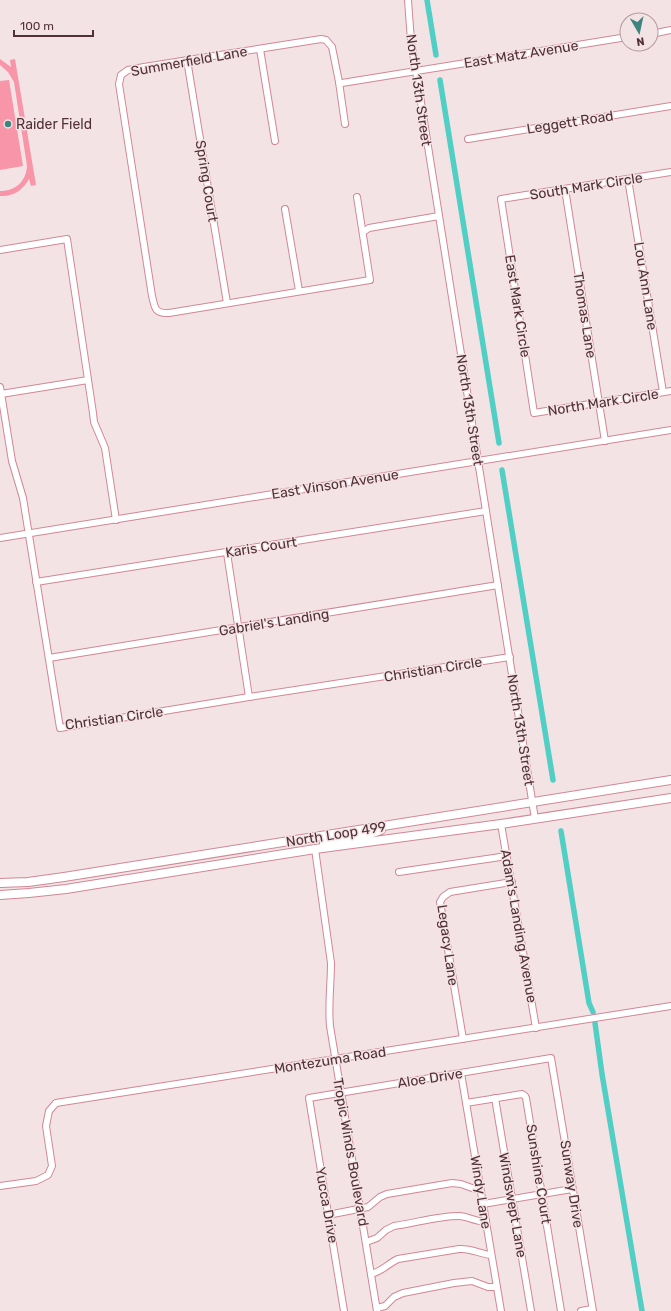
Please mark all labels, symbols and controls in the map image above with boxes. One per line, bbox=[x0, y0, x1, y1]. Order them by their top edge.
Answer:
scale bar bbox=[14, 12, 93, 38]
north arrow bbox=[619, 12, 659, 52]
text: 100 m bbox=[20, 19, 54, 33]
street label: North 13th Street bbox=[402, 33, 435, 148]
text: N bbox=[635, 34, 645, 48]
street label: East Matz Avenue bbox=[463, 37, 580, 72]
street label: Summerfield Lane bbox=[130, 43, 249, 80]
street label: Leggett Road bbox=[525, 107, 615, 138]
place label: Raider Field bbox=[16, 116, 92, 133]
marker: Raider Field bbox=[3, 119, 13, 129]
street label: Spring Court bbox=[192, 139, 221, 224]
street label: South Mark Circle bbox=[528, 169, 644, 204]
street label: Lou Ann Lane bbox=[630, 241, 661, 331]
street label: East Mark Circle bbox=[501, 253, 534, 359]
street label: Thomas Lane bbox=[569, 271, 600, 360]
street label: North 13th Street bbox=[452, 353, 487, 468]
street label: North Mark Circle bbox=[546, 385, 660, 420]
street label: East Vinson Avenue bbox=[270, 466, 400, 503]
street label: Karis Court bbox=[224, 533, 298, 562]
street label: Gabriel's Landing bbox=[218, 605, 330, 640]
street label: Christian Circle bbox=[383, 653, 483, 686]
street label: North 13th Street bbox=[503, 673, 538, 788]
street label: Christian Circle bbox=[64, 703, 164, 734]
street label: North Loop 499 bbox=[285, 818, 387, 851]
street label: Adam's Landing Avenue bbox=[497, 848, 540, 1004]
street label: Legacy Lane bbox=[433, 903, 462, 987]
street label: Montezuma Road bbox=[273, 1043, 387, 1078]
street label: Aloe Drive bbox=[396, 1065, 464, 1092]
street label: Tropic Winds Boulevard bbox=[329, 1077, 372, 1228]
street label: Sunshine Court bbox=[522, 1123, 555, 1226]
street label: Sunway Drive bbox=[556, 1139, 587, 1229]
street label: Windswept Lane bbox=[495, 1151, 530, 1259]
street label: Windy Lane bbox=[466, 1154, 495, 1230]
street label: Yucca Drive bbox=[311, 1166, 342, 1245]

